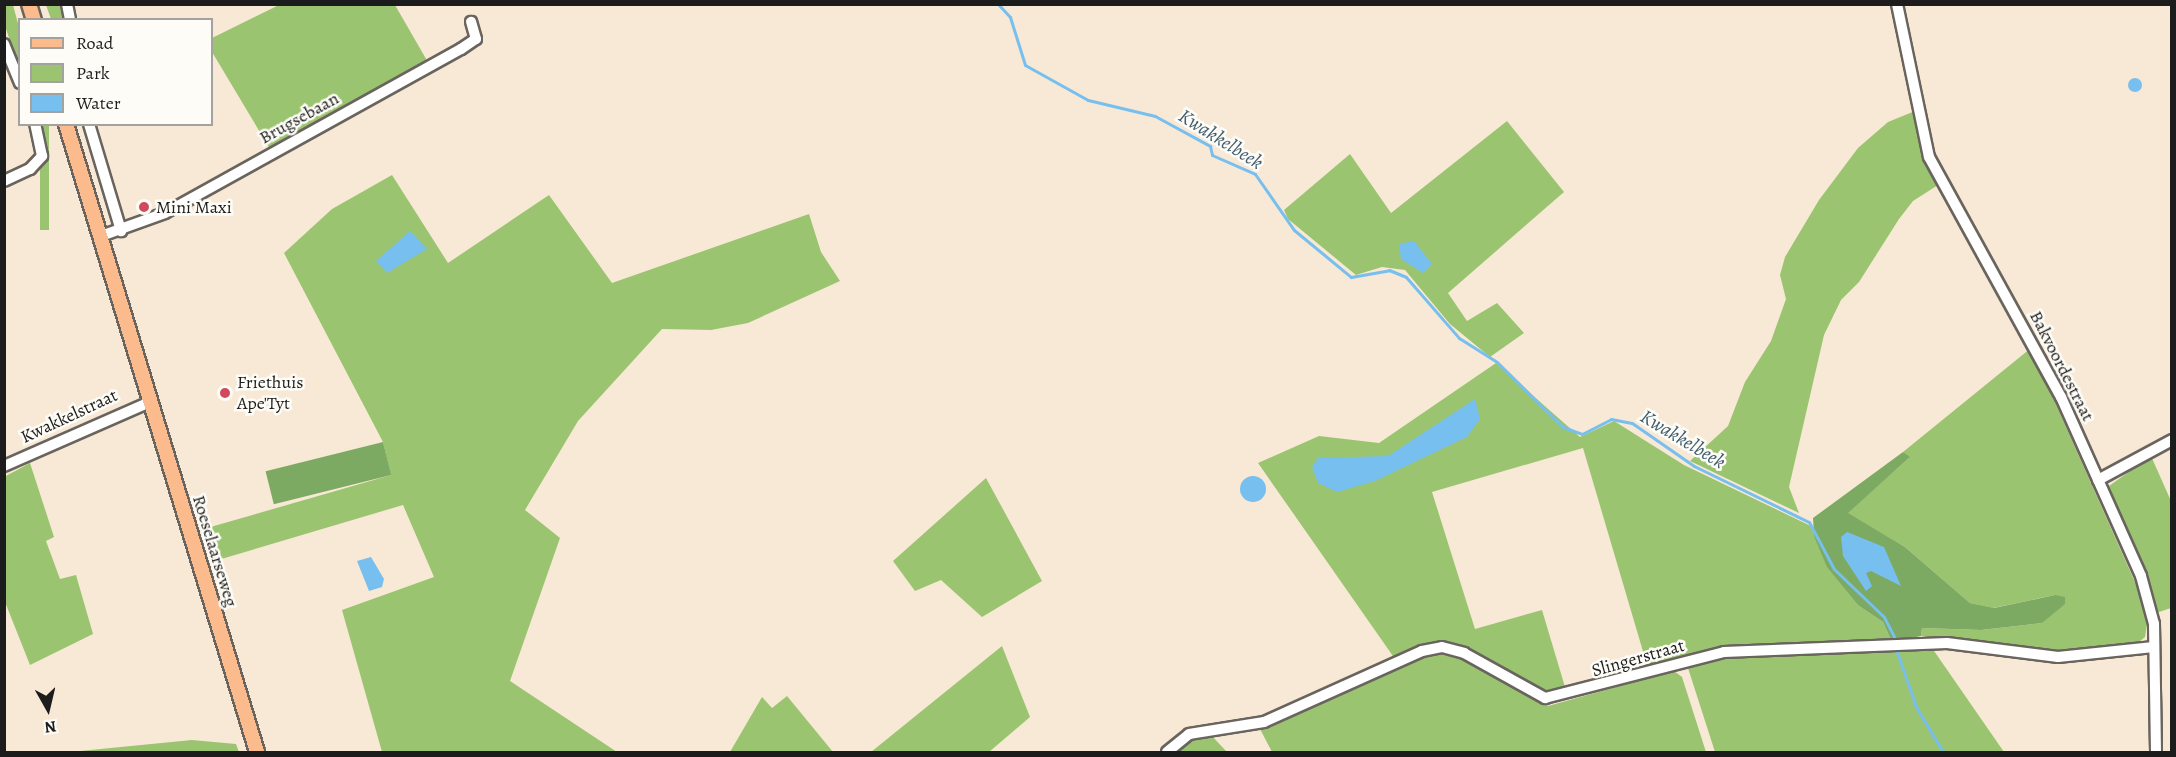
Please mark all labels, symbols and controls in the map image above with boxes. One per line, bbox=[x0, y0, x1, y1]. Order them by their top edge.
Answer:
legend bbox=[18, 18, 213, 126]
text: Road bbox=[76, 31, 113, 55]
text: Park bbox=[76, 61, 110, 85]
street label: Brugsebaan bbox=[256, 87, 342, 149]
text: Water bbox=[76, 91, 121, 115]
water label: Kwakkelbeek bbox=[1174, 104, 1268, 174]
place label: Mini Maxi bbox=[156, 196, 232, 218]
marker: Mini Maxi bbox=[137, 200, 151, 214]
street label: Bakvoordestraat bbox=[2025, 307, 2099, 425]
place label: Friethuis Ape'Tyt bbox=[237, 372, 303, 415]
street label: Kwakkelstraat bbox=[17, 384, 121, 448]
marker: Friethuis Ape'Tyt bbox=[218, 386, 232, 400]
water label: Kwakkelbeek bbox=[1636, 404, 1730, 474]
street label: Roeselaarseweg bbox=[188, 493, 242, 609]
street label: Slingerstraat bbox=[1589, 634, 1687, 682]
north arrow bbox=[18, 679, 78, 739]
text: N bbox=[43, 715, 58, 739]

